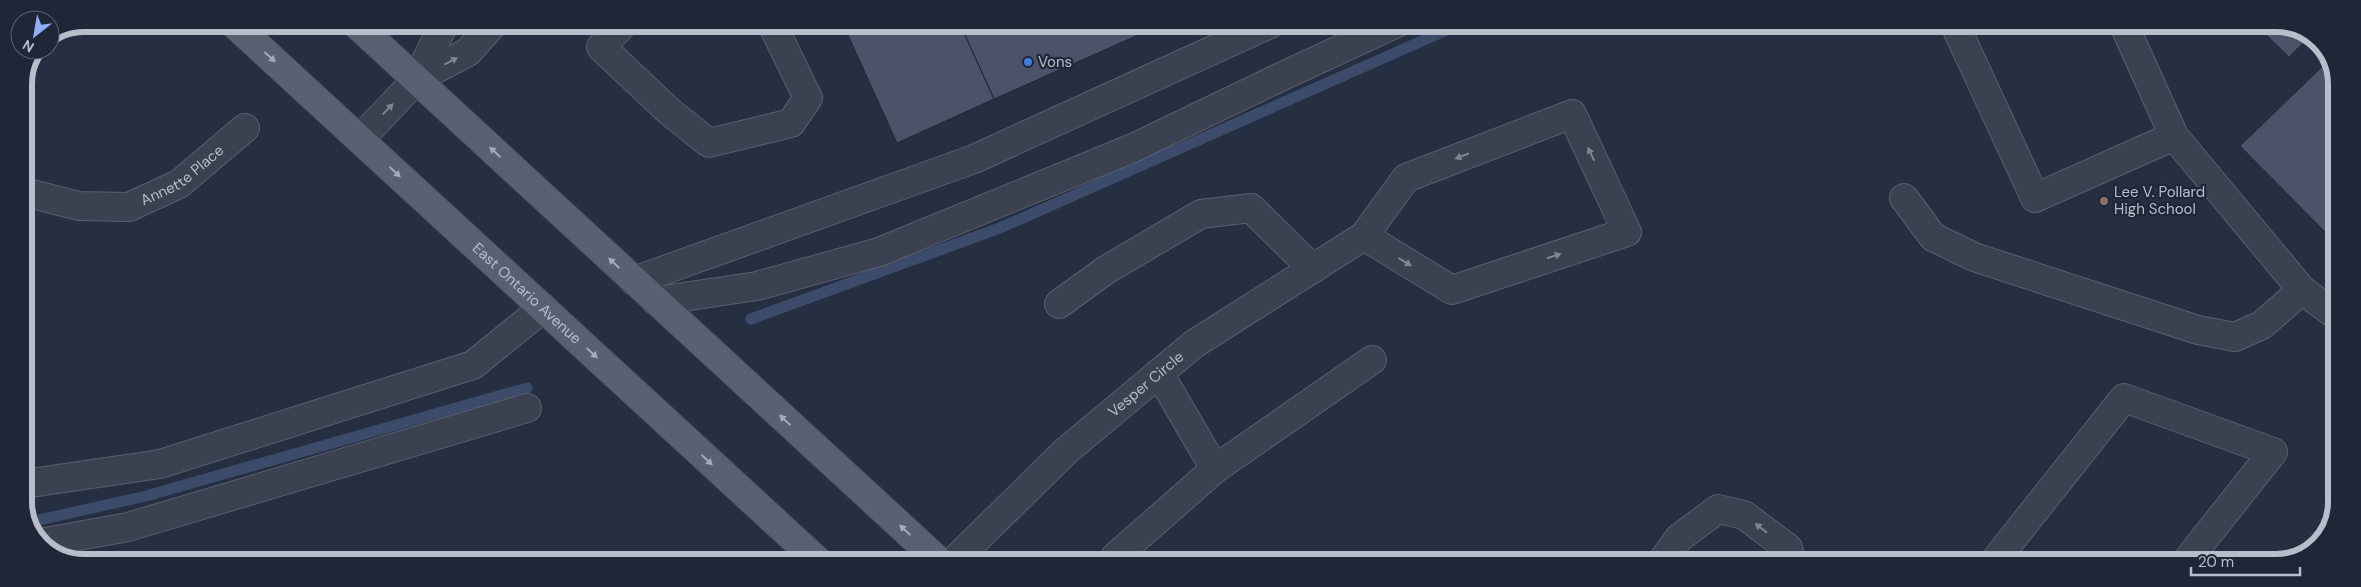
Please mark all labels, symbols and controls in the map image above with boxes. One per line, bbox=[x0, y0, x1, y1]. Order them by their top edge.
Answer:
north arrow bbox=[10, 10, 60, 60]
text: N bbox=[19, 36, 37, 56]
one-way arrow bbox=[263, 51, 275, 63]
place label: Vons bbox=[1038, 52, 1072, 72]
marker: Vons bbox=[1022, 56, 1034, 68]
one-way arrow bbox=[444, 57, 459, 65]
one-way arrow bbox=[382, 103, 394, 115]
street label: Annette Place bbox=[137, 140, 228, 210]
one-way arrow bbox=[489, 146, 501, 158]
one-way arrow bbox=[1587, 147, 1595, 161]
one-way arrow bbox=[1454, 152, 1469, 160]
one-way arrow bbox=[389, 166, 401, 178]
place label: Lee V. Pollard High School bbox=[2114, 182, 2205, 219]
marker: Lee V. Pollard High School bbox=[2098, 195, 2110, 207]
street label: East Ontario Avenue bbox=[468, 238, 586, 349]
one-way arrow bbox=[1547, 252, 1562, 259]
one-way arrow bbox=[608, 257, 620, 268]
one-way arrow bbox=[1399, 257, 1412, 266]
one-way arrow bbox=[585, 347, 597, 359]
street label: Vesper Circle bbox=[1104, 347, 1188, 422]
one-way arrow bbox=[780, 414, 792, 426]
one-way arrow bbox=[701, 454, 713, 466]
one-way arrow bbox=[1755, 522, 1768, 533]
one-way arrow bbox=[899, 524, 912, 535]
scale bar bbox=[2191, 544, 2300, 576]
text: 20 m bbox=[2198, 552, 2234, 572]

